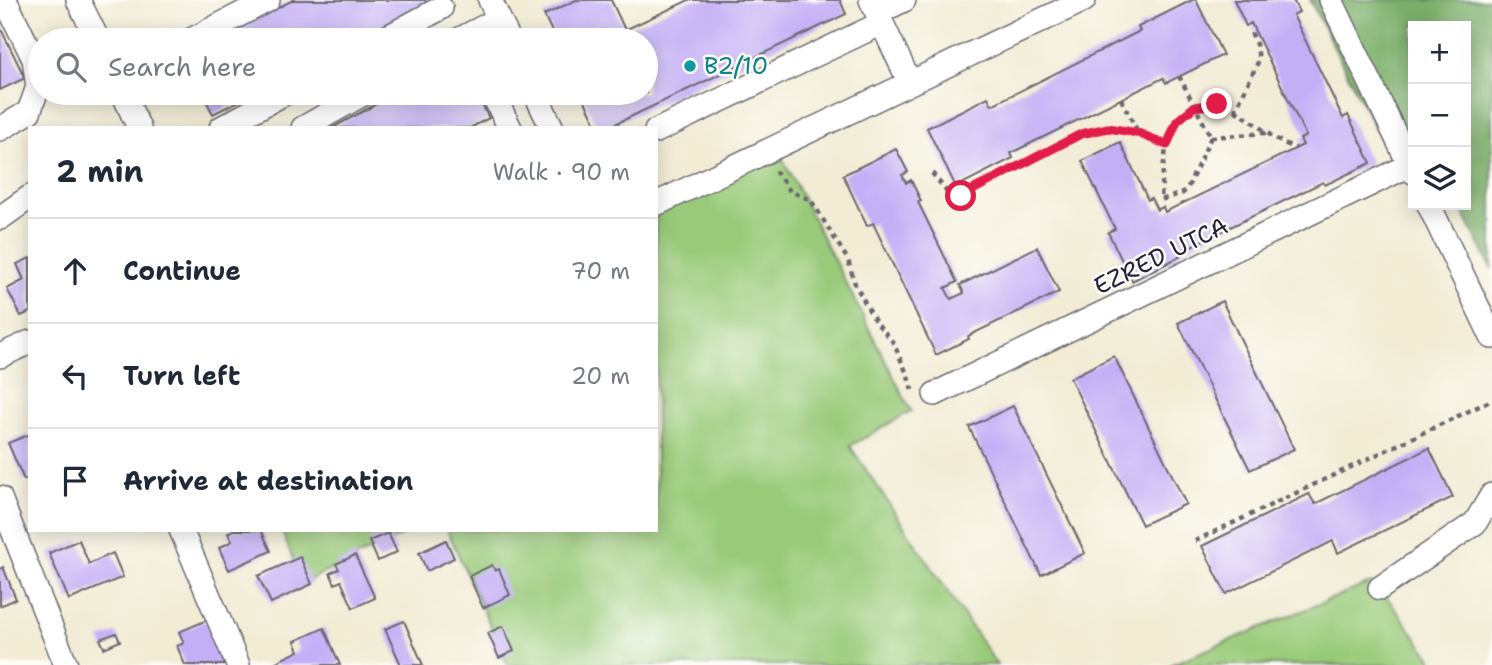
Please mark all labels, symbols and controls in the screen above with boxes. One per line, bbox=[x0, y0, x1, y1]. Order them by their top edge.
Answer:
map controls bbox=[1408, 21, 1471, 210]
button: + bbox=[1408, 21, 1471, 84]
search box bbox=[28, 28, 658, 105]
icon: search bbox=[52, 48, 90, 86]
text: Search here bbox=[108, 49, 257, 84]
place label: B2/10 bbox=[704, 50, 768, 82]
marker: B2/10 bbox=[682, 58, 698, 74]
button: − bbox=[1408, 84, 1471, 147]
route end bbox=[1201, 88, 1232, 119]
button: layers bbox=[1408, 147, 1471, 210]
text: 2 min bbox=[56, 151, 143, 192]
text: Walk · 90 m bbox=[493, 157, 630, 187]
route start bbox=[945, 180, 976, 211]
street label: EZRED UTCA bbox=[1089, 210, 1233, 302]
icon: ahead bbox=[56, 252, 94, 290]
text: Continue bbox=[123, 253, 241, 288]
text: 70 m bbox=[571, 256, 630, 286]
icon: left bbox=[56, 357, 94, 395]
text: Turn left bbox=[123, 358, 240, 393]
text: 20 m bbox=[571, 361, 630, 391]
icon: arrive bbox=[56, 462, 94, 500]
text: Arrive at destination bbox=[123, 463, 413, 498]

